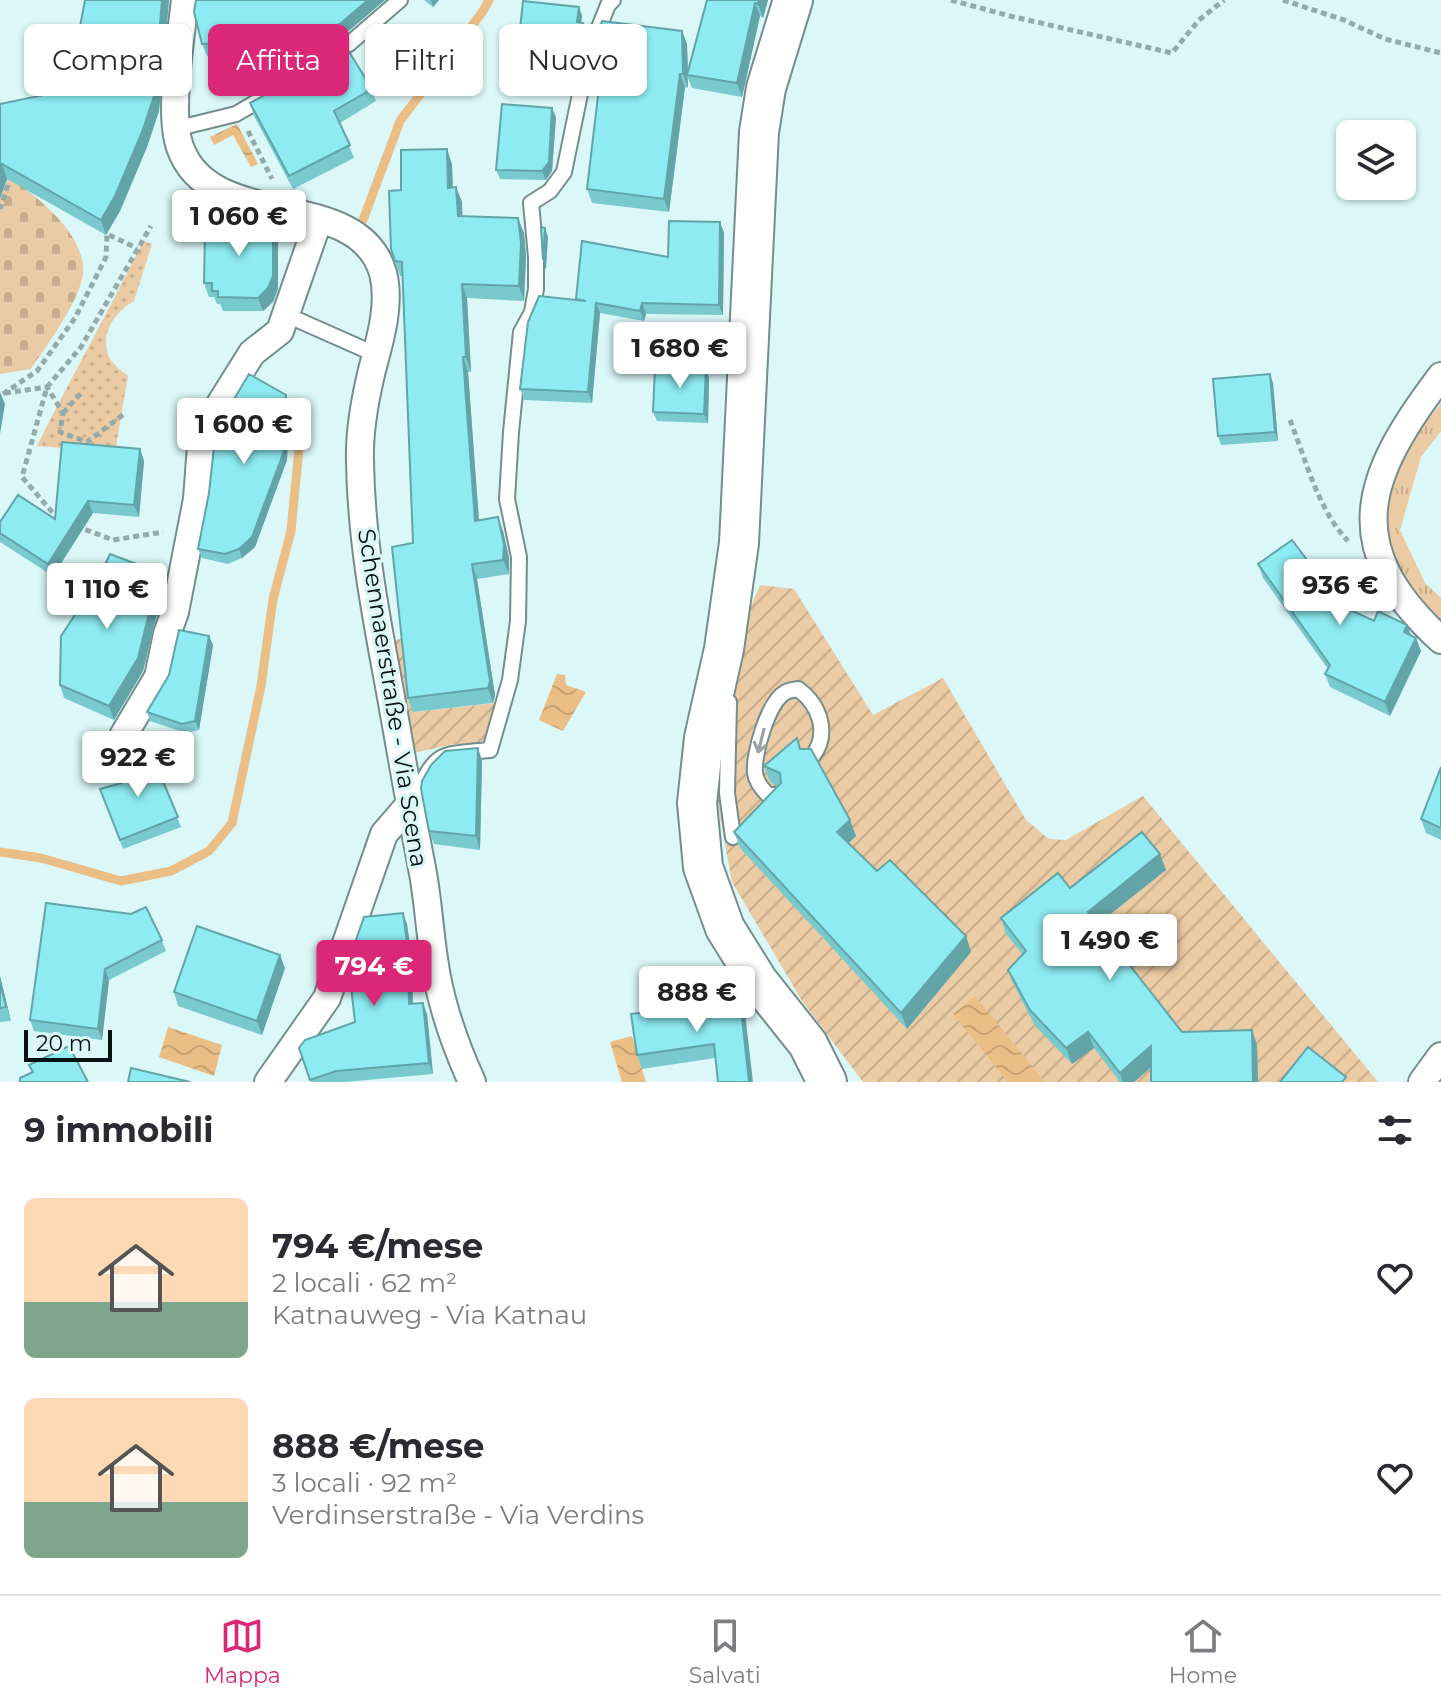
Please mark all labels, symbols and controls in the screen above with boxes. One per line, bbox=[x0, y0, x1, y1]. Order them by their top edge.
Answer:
chip: Compra bbox=[24, 24, 192, 96]
chip: Affitta bbox=[208, 24, 349, 96]
chip: Filtri bbox=[365, 24, 483, 96]
chip: Nuovo bbox=[499, 24, 647, 96]
map controls bbox=[1336, 120, 1416, 200]
button: layers bbox=[1336, 120, 1416, 200]
pin: 1 060 € bbox=[165, 190, 313, 258]
text: 1 060 € bbox=[190, 200, 288, 232]
pin: 1 680 € bbox=[606, 322, 754, 390]
text: 1 680 € bbox=[631, 332, 729, 364]
pin: 1 600 € bbox=[170, 398, 318, 466]
text: 1 600 € bbox=[195, 408, 293, 440]
street label: Schennaerstraße - Via Scena bbox=[352, 527, 434, 869]
pin: 936 € bbox=[1284, 559, 1396, 627]
pin: 1 110 € bbox=[33, 563, 181, 631]
text: 936 € bbox=[1302, 569, 1378, 601]
text: 1 110 € bbox=[65, 573, 149, 605]
one-way arrow bbox=[753, 727, 768, 753]
pin: 922 € bbox=[82, 731, 194, 799]
text: 922 € bbox=[100, 741, 176, 773]
pin: 1 490 € bbox=[1036, 914, 1184, 982]
text: 1 490 € bbox=[1061, 924, 1159, 956]
pin: 794 € bbox=[318, 940, 430, 1008]
text: 794 € bbox=[334, 950, 414, 982]
pin: 888 € bbox=[641, 966, 753, 1034]
text: 888 € bbox=[657, 976, 737, 1008]
scale bar bbox=[24, 1026, 112, 1062]
text: 20 m bbox=[36, 1030, 92, 1057]
icon: filters bbox=[1373, 1108, 1417, 1152]
text: 9 immobili bbox=[24, 1109, 213, 1151]
text: 794 €/mese bbox=[272, 1225, 483, 1267]
icon: home bbox=[88, 1230, 184, 1326]
icon: heart bbox=[1373, 1256, 1417, 1300]
text: 2 locali · 62 m² bbox=[272, 1267, 457, 1299]
text: Katnauweg - Via Katnau bbox=[272, 1299, 587, 1331]
text: 888 €/mese bbox=[272, 1425, 484, 1467]
icon: home bbox=[88, 1430, 184, 1526]
icon: heart bbox=[1373, 1456, 1417, 1500]
text: 3 locali · 92 m² bbox=[272, 1467, 457, 1499]
text: Verdinserstraße - Via Verdins bbox=[272, 1499, 644, 1531]
tab: Mappa bbox=[204, 1614, 281, 1689]
tab: Salvati bbox=[689, 1614, 761, 1689]
tab: Home bbox=[1169, 1614, 1237, 1689]

